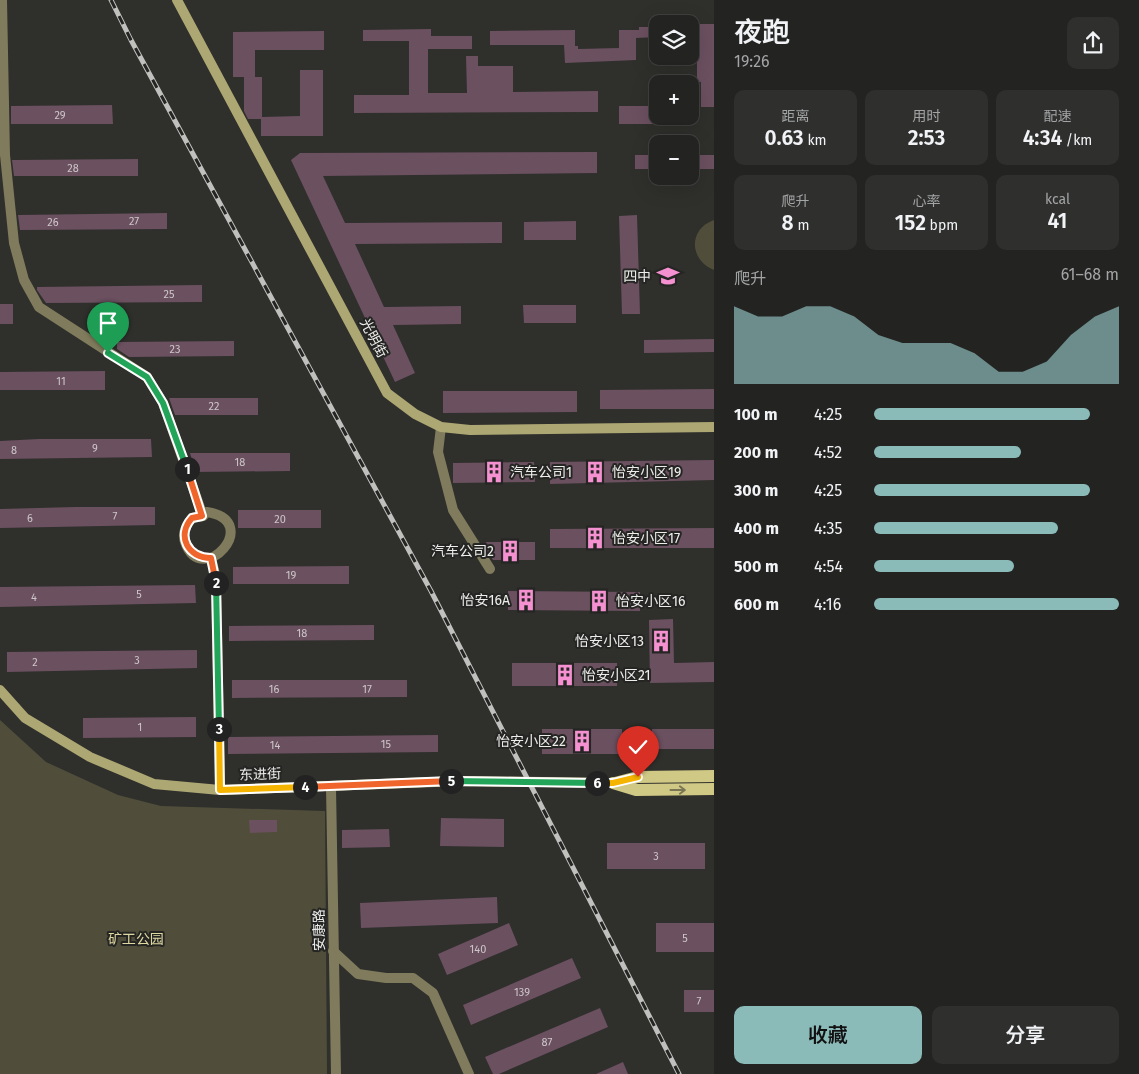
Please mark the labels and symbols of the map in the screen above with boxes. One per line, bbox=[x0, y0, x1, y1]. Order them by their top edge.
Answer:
house number: 29 bbox=[54, 109, 66, 122]
house number: 28 bbox=[67, 162, 79, 175]
house number: 27 bbox=[129, 215, 139, 228]
house number: 26 bbox=[47, 216, 59, 229]
school or university icon: 四中 bbox=[655, 263, 681, 289]
place label: 四中 bbox=[623, 268, 651, 285]
house number: 25 bbox=[164, 288, 175, 301]
pin bbox=[87, 302, 129, 353]
street label: 光明街 bbox=[356, 316, 391, 361]
house number: 23 bbox=[170, 343, 180, 356]
house number: 11 bbox=[56, 375, 66, 388]
house number: 22 bbox=[209, 400, 219, 413]
house number: 9 bbox=[92, 442, 98, 455]
house number: 8 bbox=[11, 444, 17, 457]
pin: 1 bbox=[174, 456, 200, 482]
house number: 18 bbox=[235, 456, 245, 469]
building icon: 汽车公司1 bbox=[481, 459, 507, 485]
building icon: 怡安小区19 bbox=[582, 459, 608, 485]
place label: 汽车公司1 bbox=[510, 464, 572, 481]
place label: 怡安小区19 bbox=[612, 464, 681, 481]
house number: 7 bbox=[113, 510, 118, 523]
house number: 6 bbox=[27, 512, 33, 525]
house number: 20 bbox=[274, 513, 286, 526]
building icon: 怡安小区17 bbox=[582, 525, 608, 551]
place label: 怡安小区17 bbox=[612, 530, 680, 547]
building icon: 汽车公司2 bbox=[497, 538, 523, 564]
place label: 汽车公司2 bbox=[431, 543, 494, 560]
house number: 19 bbox=[286, 569, 296, 582]
pin: 2 bbox=[204, 570, 228, 596]
building icon: 怡安16A bbox=[513, 587, 539, 613]
house number: 5 bbox=[136, 588, 142, 601]
building icon: 怡安小区16 bbox=[586, 588, 612, 614]
house number: 4 bbox=[31, 591, 37, 604]
place label: 怡安16A bbox=[460, 592, 510, 609]
place label: 怡安小区16 bbox=[616, 593, 686, 610]
house number: 18 bbox=[297, 627, 307, 640]
building icon: 怡安小区13 bbox=[648, 628, 674, 654]
place label: 怡安小区13 bbox=[575, 633, 644, 650]
house number: 3 bbox=[134, 654, 140, 667]
house number: 2 bbox=[32, 656, 38, 669]
building icon: 怡安小区21 bbox=[552, 662, 578, 688]
place label: 怡安小区21 bbox=[582, 667, 651, 684]
house number: 16 bbox=[269, 683, 279, 696]
house number: 17 bbox=[362, 683, 372, 696]
pin: 3 bbox=[206, 716, 232, 742]
house number: 1 bbox=[138, 721, 142, 734]
pin bbox=[617, 726, 659, 777]
building icon: 怡安小区22 bbox=[569, 728, 595, 754]
place label: 怡安小区22 bbox=[496, 733, 566, 750]
house number: 15 bbox=[381, 738, 392, 751]
house number: 14 bbox=[270, 739, 280, 752]
street label: 东进街 bbox=[239, 765, 281, 784]
pin: 5 bbox=[438, 768, 464, 794]
pin: 6 bbox=[584, 770, 610, 796]
pin: 4 bbox=[292, 774, 318, 800]
one-way arrow bbox=[670, 785, 686, 795]
house number: 3 bbox=[653, 850, 659, 863]
street label: 安康路 bbox=[311, 909, 328, 951]
park label: 矿工公园 bbox=[108, 931, 164, 948]
house number: 5 bbox=[682, 932, 688, 945]
house number: 140 bbox=[470, 943, 486, 956]
house number: 139 bbox=[514, 986, 530, 999]
house number: 7 bbox=[697, 995, 702, 1008]
house number: 87 bbox=[542, 1036, 553, 1049]

